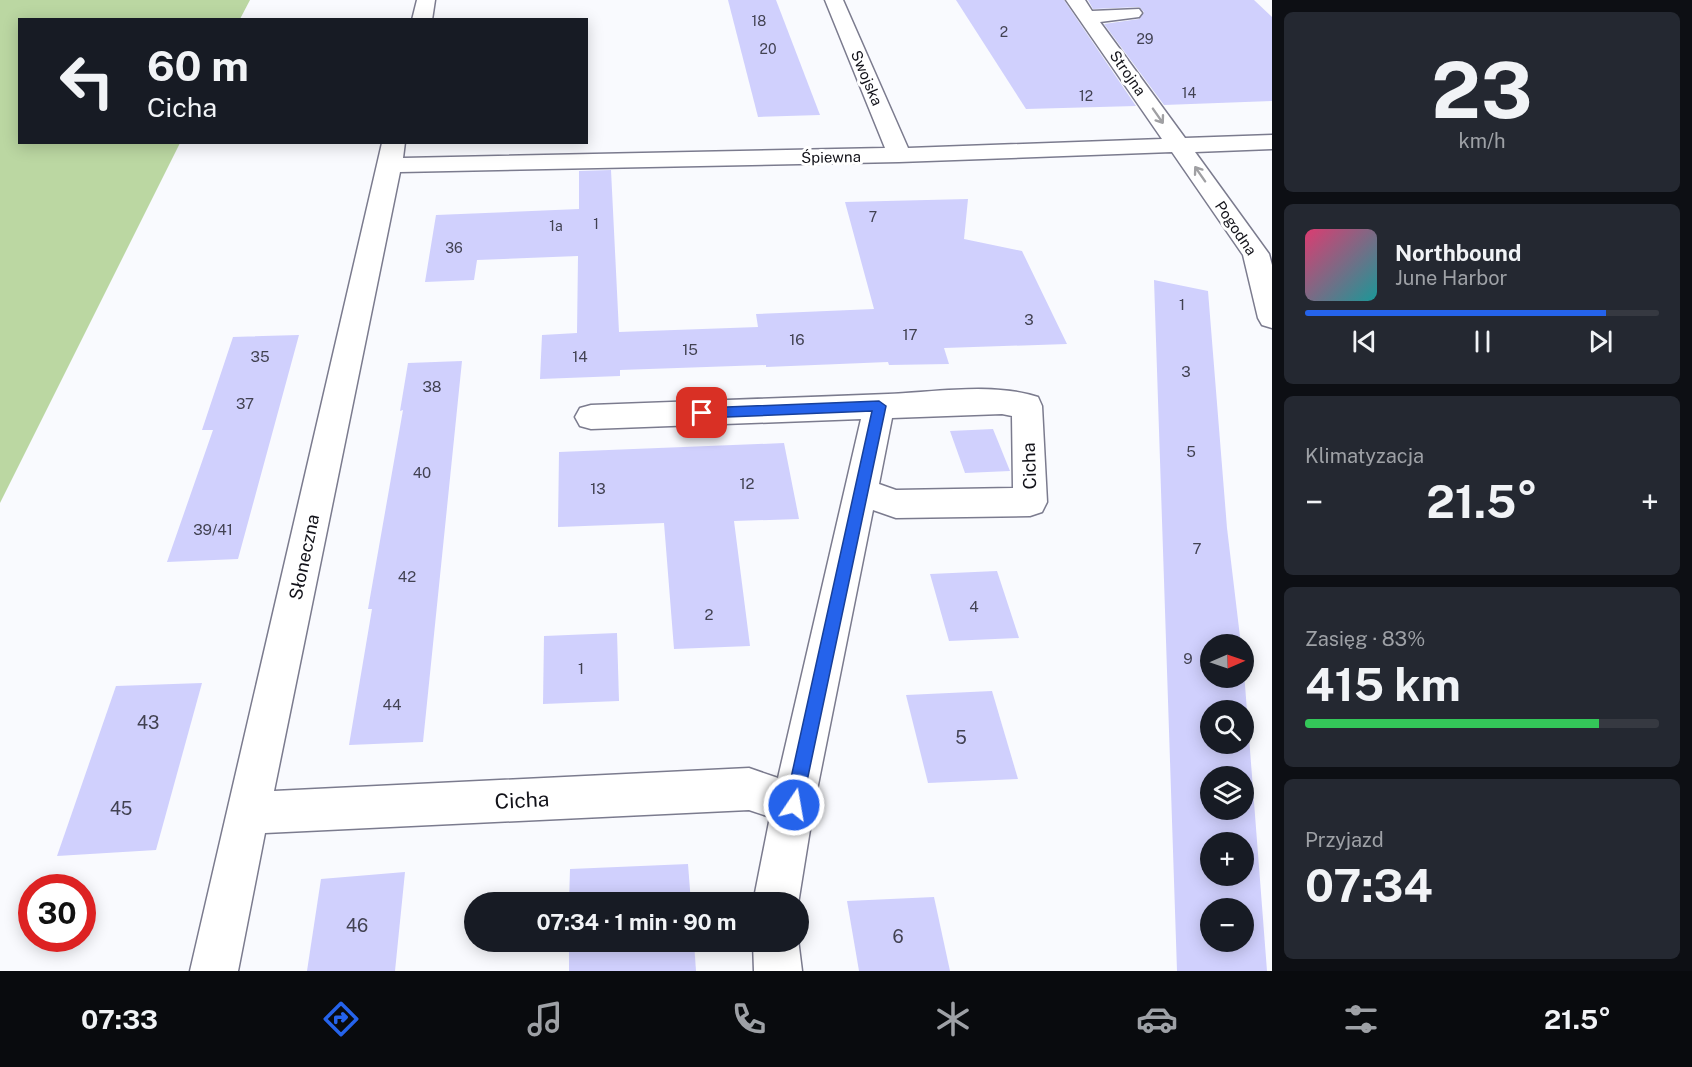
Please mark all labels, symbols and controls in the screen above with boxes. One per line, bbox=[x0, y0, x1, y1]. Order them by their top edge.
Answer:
house number: 18 bbox=[752, 13, 766, 29]
house number: 2 bbox=[1000, 24, 1008, 40]
house number: 29 bbox=[1136, 31, 1154, 47]
text: 60 m bbox=[147, 41, 249, 90]
house number: 20 bbox=[760, 41, 776, 57]
icon: left bbox=[48, 42, 126, 120]
text: 23 bbox=[1431, 44, 1533, 136]
street label: Strojna bbox=[1106, 47, 1150, 99]
street label: Swojska bbox=[848, 48, 886, 108]
house number: 14 bbox=[1182, 85, 1196, 101]
house number: 12 bbox=[1079, 88, 1093, 104]
text: Cicha bbox=[147, 91, 217, 123]
one-way arrow bbox=[1152, 107, 1165, 123]
text: km/h bbox=[1458, 129, 1506, 153]
street label: Śpiewna bbox=[801, 147, 861, 166]
one-way arrow bbox=[1194, 167, 1206, 183]
street label: Pogodna bbox=[1212, 198, 1260, 258]
house number: 7 bbox=[869, 209, 877, 225]
house number: 1 bbox=[593, 216, 599, 232]
house number: 1a bbox=[549, 218, 563, 234]
house number: 36 bbox=[445, 240, 463, 256]
text: Northbound bbox=[1395, 240, 1521, 266]
text: June Harbor bbox=[1395, 266, 1507, 290]
house number: 1 bbox=[1179, 296, 1185, 313]
house number: 3 bbox=[1024, 311, 1034, 328]
icon: previous bbox=[1348, 325, 1381, 358]
icon: pause bbox=[1466, 325, 1499, 358]
icon: next bbox=[1584, 325, 1617, 358]
house number: 17 bbox=[902, 326, 918, 343]
house number: 16 bbox=[789, 331, 805, 348]
house number: 15 bbox=[682, 341, 698, 358]
house number: 35 bbox=[250, 348, 270, 365]
house number: 14 bbox=[572, 348, 588, 365]
house number: 3 bbox=[1181, 363, 1191, 380]
house number: 38 bbox=[422, 378, 442, 395]
pin bbox=[676, 387, 727, 438]
house number: 37 bbox=[236, 395, 254, 412]
icon: arrive bbox=[685, 396, 718, 429]
street label: Cicha bbox=[1018, 442, 1040, 490]
house number: 5 bbox=[1186, 443, 1196, 460]
text: Klimatyzacja bbox=[1305, 444, 1424, 468]
house number: 40 bbox=[413, 464, 431, 481]
house number: 12 bbox=[739, 475, 755, 492]
text: 21.5° bbox=[1426, 475, 1538, 528]
house number: 13 bbox=[590, 480, 606, 497]
text: − bbox=[1305, 483, 1323, 521]
text: + bbox=[1641, 483, 1659, 521]
street label: Słoneczna bbox=[285, 512, 323, 602]
house number: 39/41 bbox=[193, 521, 233, 538]
house number: 7 bbox=[1192, 540, 1202, 557]
house number: 42 bbox=[398, 568, 416, 585]
house number: 4 bbox=[969, 598, 979, 615]
house number: 2 bbox=[705, 606, 714, 623]
text: Zasięg · 83% bbox=[1305, 627, 1425, 651]
north arrow bbox=[1200, 634, 1254, 688]
map controls bbox=[1200, 634, 1254, 952]
house number: 9 bbox=[1183, 650, 1193, 667]
text: 415 km bbox=[1305, 658, 1461, 711]
house number: 1 bbox=[578, 660, 584, 677]
house number: 44 bbox=[383, 696, 401, 713]
button: search bbox=[1200, 700, 1254, 754]
house number: 43 bbox=[137, 712, 159, 733]
house number: 5 bbox=[955, 727, 967, 748]
button: layers bbox=[1200, 766, 1254, 820]
position arrow bbox=[762, 773, 826, 837]
street label: Cicha bbox=[494, 786, 550, 814]
house number: 45 bbox=[110, 798, 132, 819]
text: Przyjazd bbox=[1305, 828, 1384, 852]
button: + bbox=[1200, 832, 1254, 886]
text: 07:34 bbox=[1305, 859, 1433, 912]
speed limit sign: 30 bbox=[18, 874, 96, 952]
button: − bbox=[1200, 898, 1254, 952]
text: 07:34 · 1 min · 90 m bbox=[537, 909, 736, 935]
house number: 46 bbox=[346, 915, 368, 936]
house number: 6 bbox=[892, 926, 904, 947]
icon: directions bbox=[320, 998, 362, 1040]
icon: music bbox=[524, 998, 566, 1040]
icon: phone bbox=[728, 998, 770, 1040]
icon: climate bbox=[932, 998, 974, 1040]
icon: car bbox=[1136, 998, 1178, 1040]
icon: filters bbox=[1340, 998, 1382, 1040]
text: 07:33 bbox=[81, 1003, 158, 1035]
text: 21.5° bbox=[1544, 1003, 1611, 1035]

